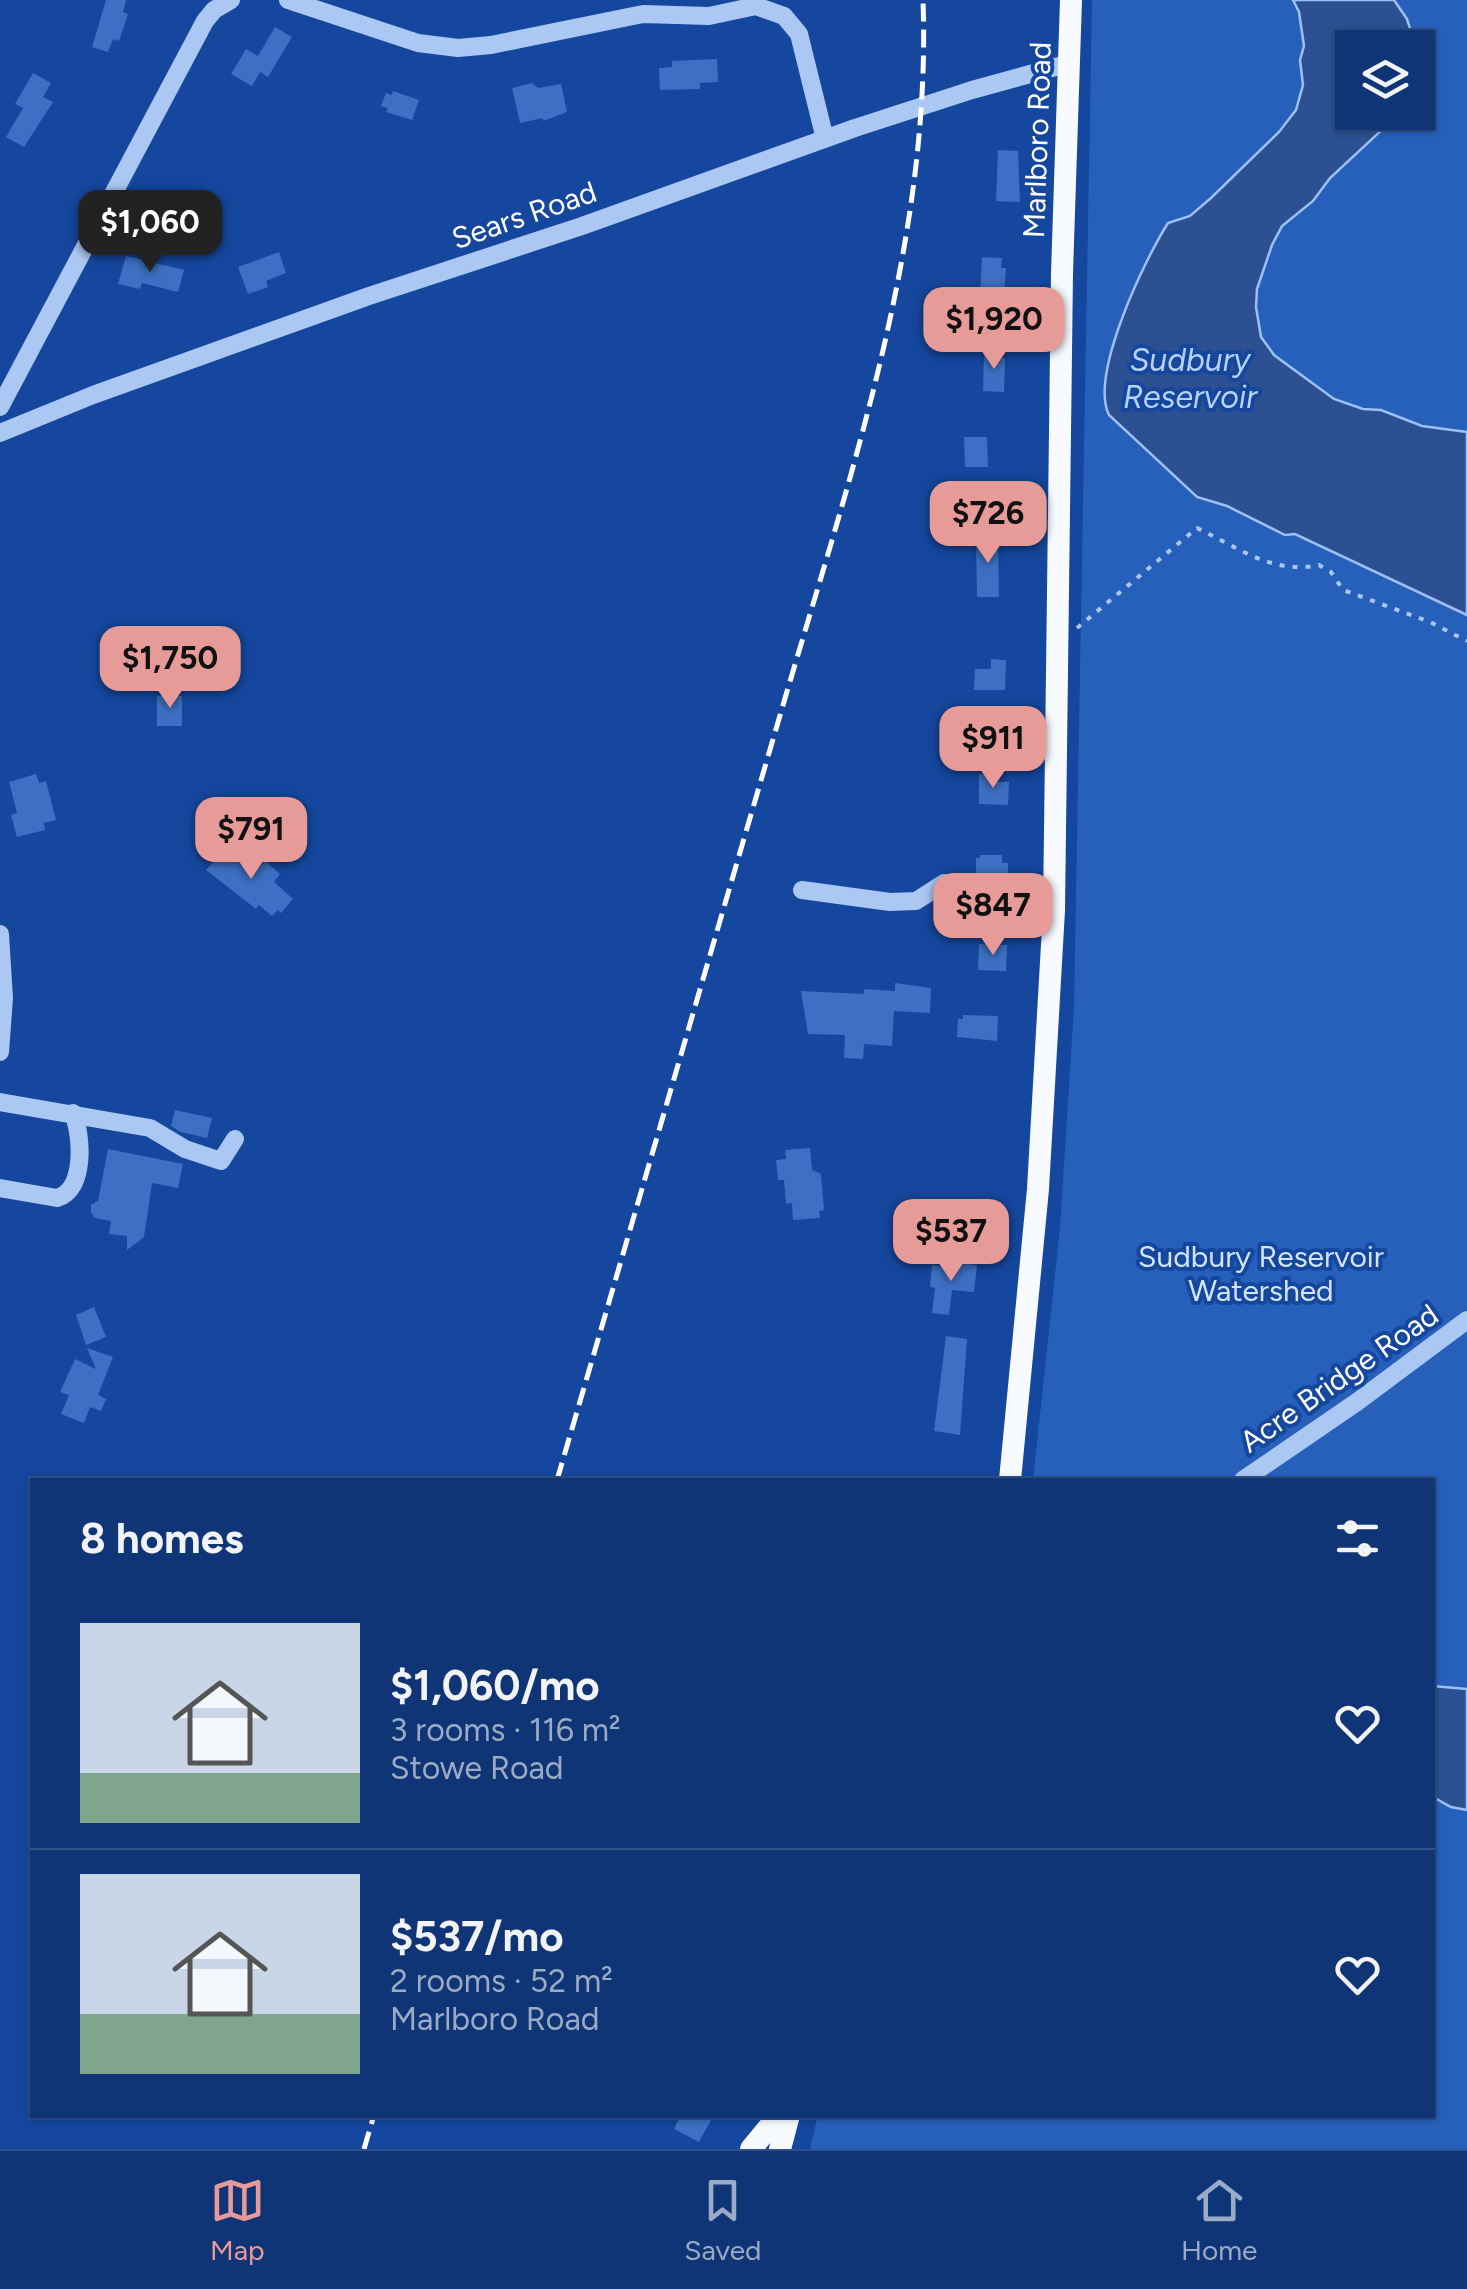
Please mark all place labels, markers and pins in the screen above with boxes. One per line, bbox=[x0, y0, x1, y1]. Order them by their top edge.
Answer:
pin: $1,060 bbox=[69, 190, 231, 275]
pin: $1,920 bbox=[913, 287, 1075, 372]
pin: $726 bbox=[929, 481, 1047, 566]
pin: $1,750 bbox=[89, 626, 251, 711]
pin: $911 bbox=[934, 706, 1052, 791]
pin: $791 bbox=[192, 797, 310, 882]
pin: $847 bbox=[934, 873, 1052, 958]
pin: $537 bbox=[892, 1199, 1010, 1284]

